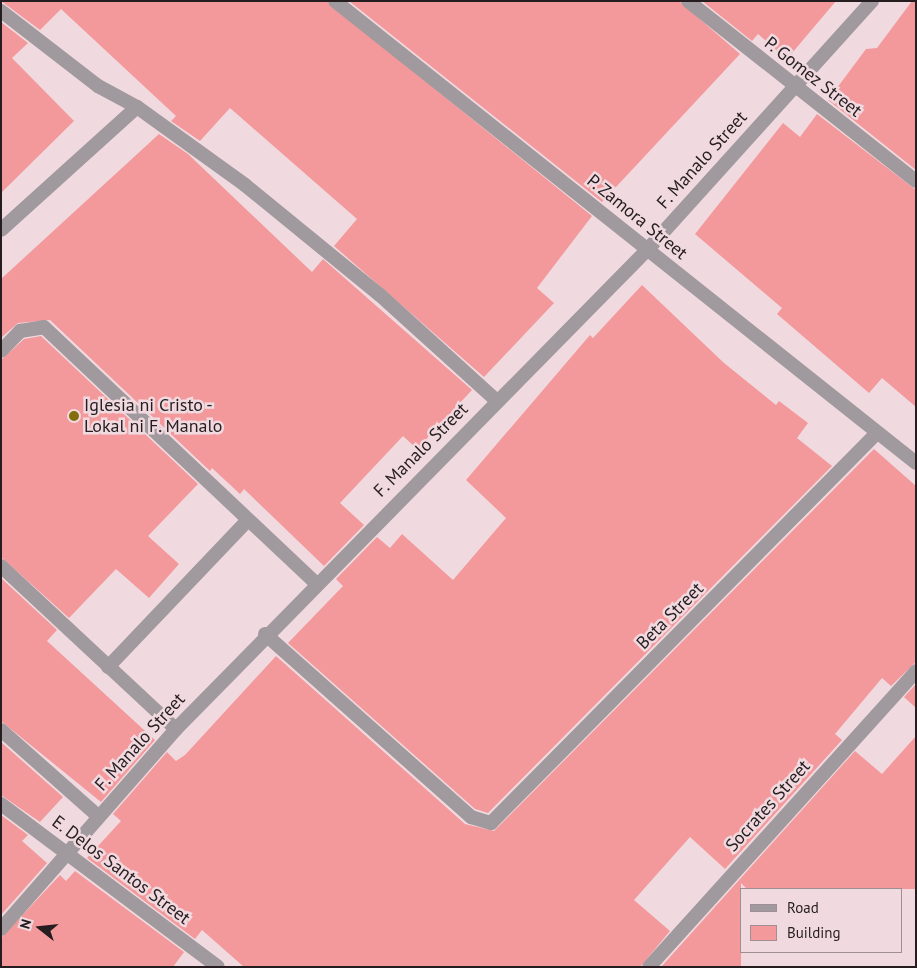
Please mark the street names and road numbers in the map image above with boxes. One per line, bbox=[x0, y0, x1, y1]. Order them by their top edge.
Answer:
street label: P. Gomez Street bbox=[759, 32, 867, 122]
street label: F. Manalo Street bbox=[652, 106, 752, 214]
street label: P. Zamora Street bbox=[582, 169, 692, 265]
street label: F. Manalo Street bbox=[369, 398, 473, 502]
street label: Beta Street bbox=[632, 578, 708, 654]
street label: F. Manalo Street bbox=[90, 688, 190, 796]
street label: Socrates Street bbox=[721, 756, 815, 856]
street label: E. Delos Santos Street bbox=[47, 811, 195, 929]

